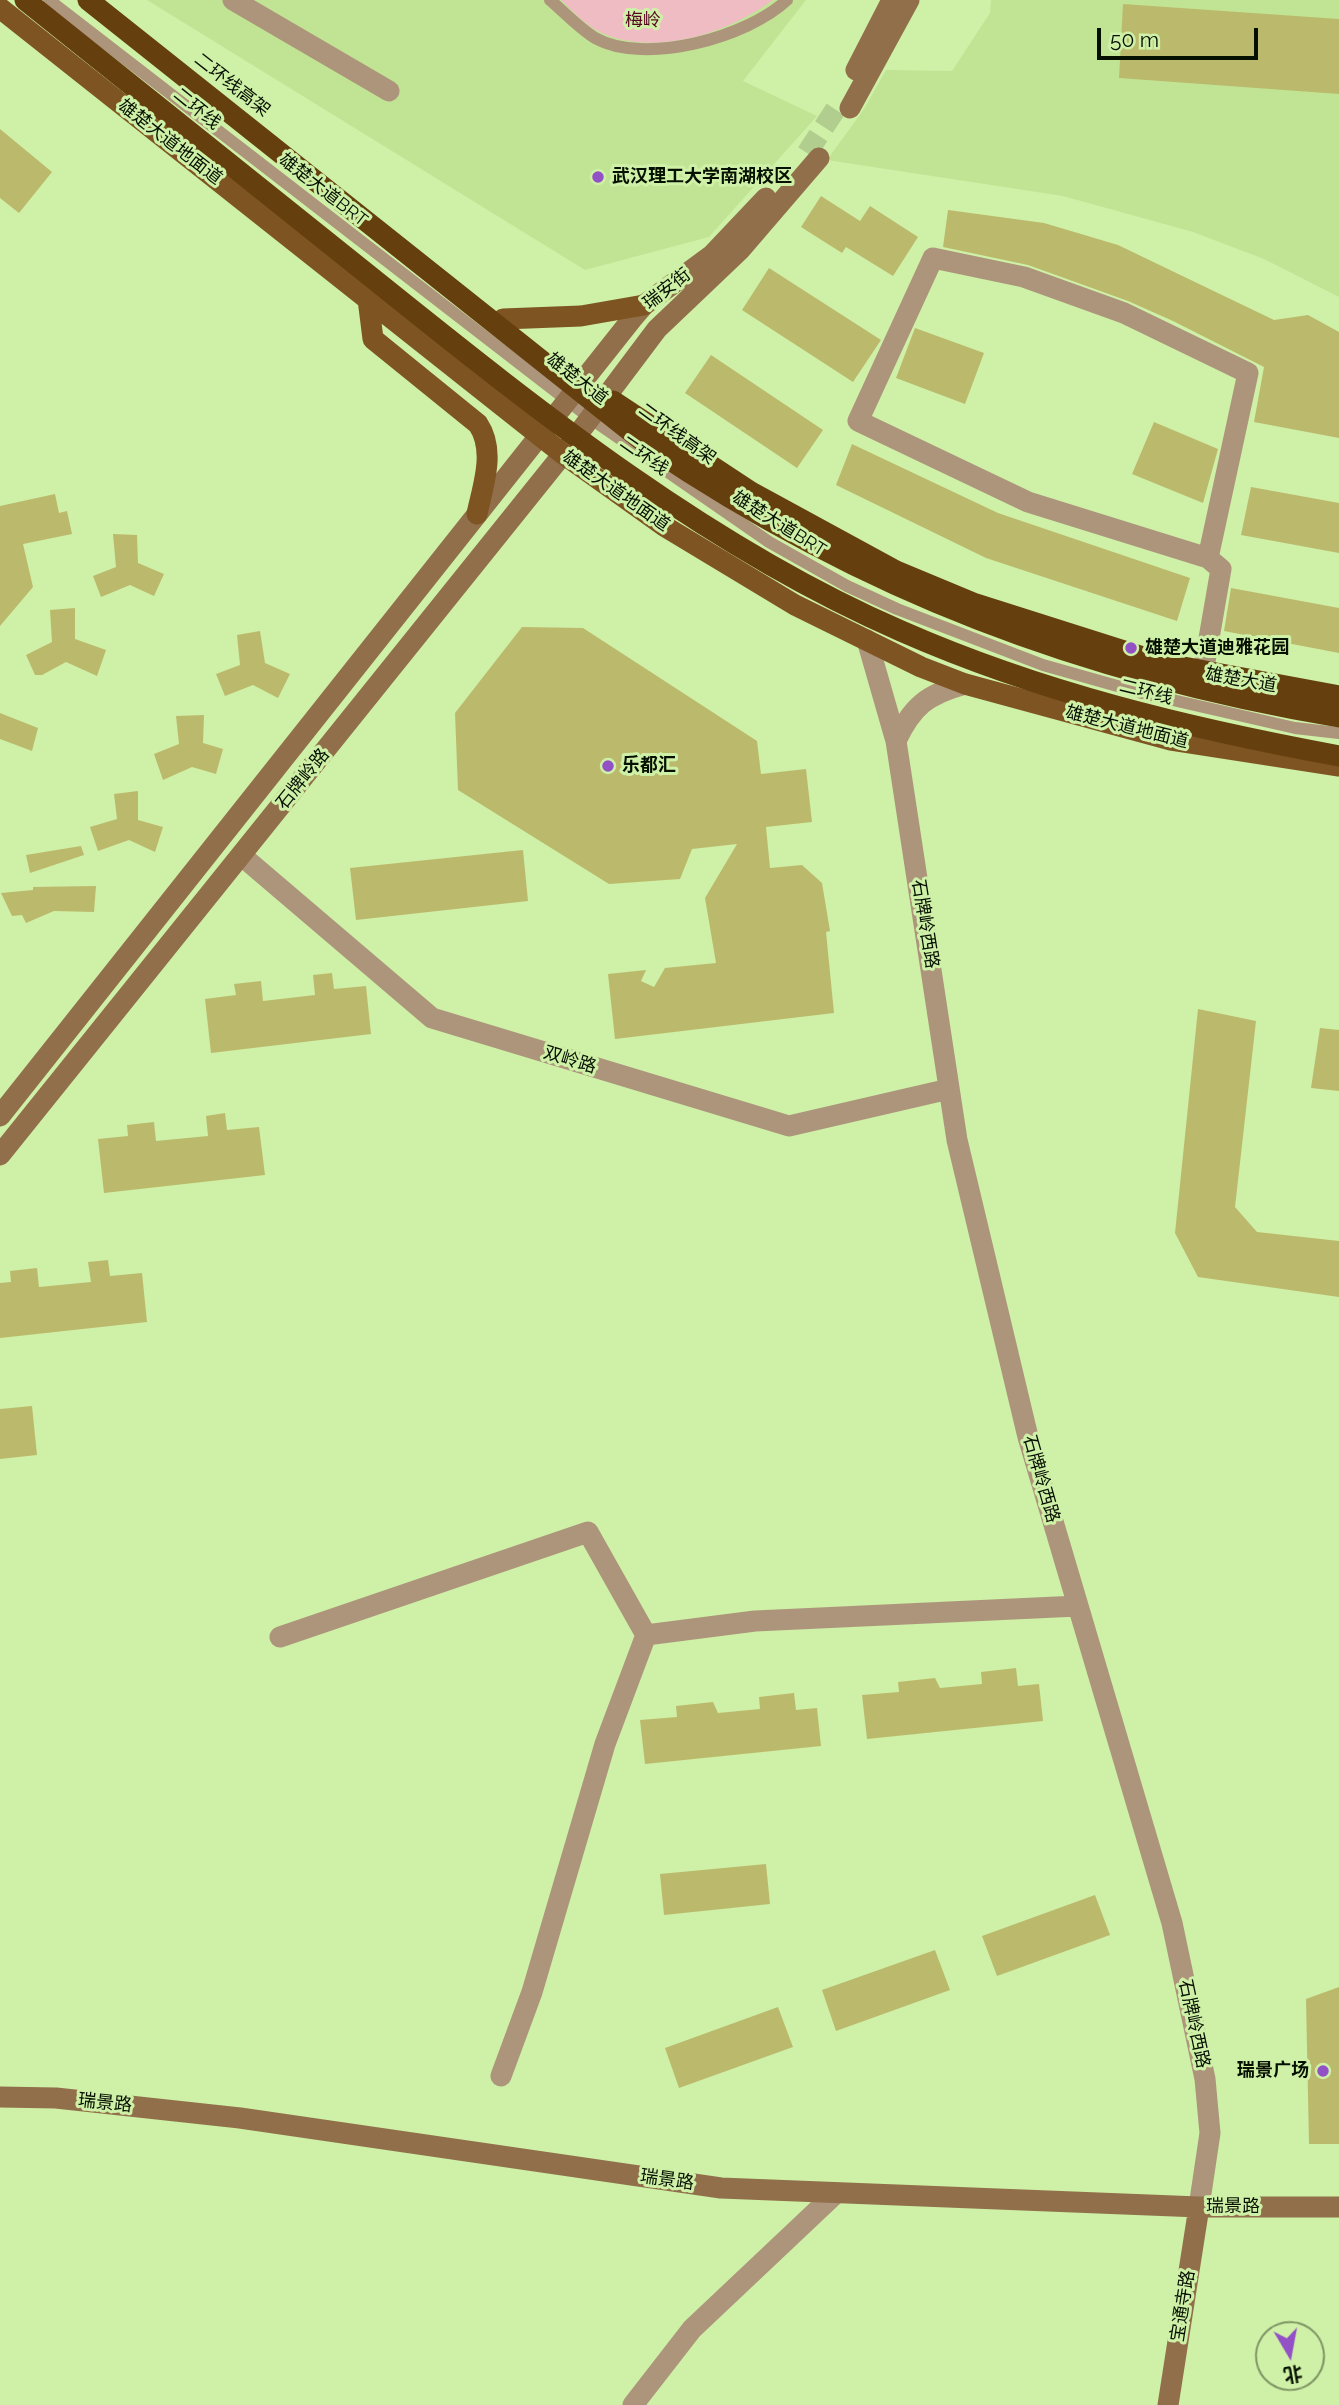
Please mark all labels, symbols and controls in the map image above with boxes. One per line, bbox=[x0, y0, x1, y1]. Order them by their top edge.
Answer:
park label: 梅岭 bbox=[625, 10, 661, 32]
scale bar bbox=[1101, 14, 1262, 58]
text: 50 m bbox=[1110, 27, 1159, 52]
street label: 二环线高架 bbox=[190, 49, 274, 121]
street label: 二环线 bbox=[169, 84, 225, 134]
street label: 雄楚大道地面道 bbox=[114, 95, 226, 189]
street label: 雄楚大道BRT bbox=[274, 149, 372, 231]
place label: 武汉理工大学南湖校区 bbox=[612, 166, 792, 188]
marker: 武汉理工大学南湖校区 bbox=[590, 169, 606, 185]
street label: 瑞安街 bbox=[639, 264, 695, 314]
street label: 雄楚大道 bbox=[542, 348, 612, 410]
street label: 二环线高架 bbox=[634, 399, 720, 469]
street label: 二环线 bbox=[616, 432, 672, 480]
street label: 雄楚大道地面道 bbox=[558, 446, 674, 536]
street label: 雄楚大道BRT bbox=[728, 487, 830, 561]
place label: 雄楚大道迪雅花园 bbox=[1145, 637, 1289, 659]
marker: 雄楚大道迪雅花园 bbox=[1123, 640, 1139, 656]
street label: 雄楚大道 bbox=[1204, 663, 1278, 697]
street label: 二环线 bbox=[1117, 675, 1175, 709]
street label: 雄楚大道地面道 bbox=[1063, 701, 1191, 753]
street label: 石牌岭路 bbox=[272, 744, 334, 814]
place label: 乐都汇 bbox=[622, 755, 676, 777]
marker: 乐都汇 bbox=[600, 758, 616, 774]
street label: 石牌岭西路 bbox=[907, 878, 943, 970]
street label: 双岭路 bbox=[541, 1042, 599, 1078]
street label: 石牌岭西路 bbox=[1018, 1433, 1064, 1525]
street label: 石牌岭西路 bbox=[1174, 1978, 1214, 2070]
place label: 瑞景广场 bbox=[1237, 2060, 1309, 2082]
marker: 瑞景广场 bbox=[1315, 2063, 1331, 2079]
street label: 瑞景路 bbox=[77, 2089, 133, 2117]
street label: 瑞景路 bbox=[639, 2166, 695, 2194]
street label: 瑞景路 bbox=[1206, 2196, 1260, 2218]
street label: 宝通寺路 bbox=[1167, 2269, 1199, 2343]
north arrow bbox=[1255, 2321, 1325, 2391]
text: 北 bbox=[1282, 2362, 1305, 2387]

